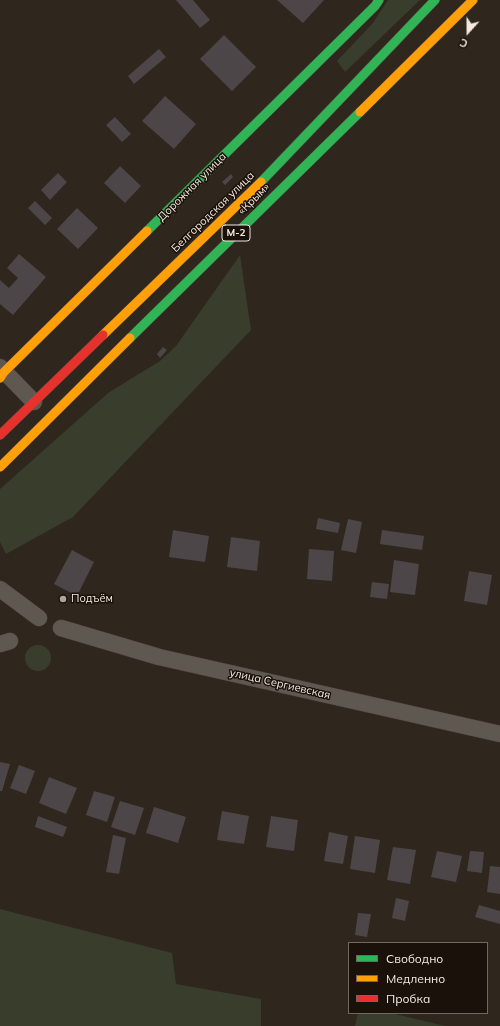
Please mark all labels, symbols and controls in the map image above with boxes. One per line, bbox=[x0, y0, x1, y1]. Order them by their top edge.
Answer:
north arrow bbox=[448, 12, 488, 52]
text: С bbox=[458, 35, 470, 51]
street label: Дорожная улица bbox=[155, 150, 229, 224]
street label: Белгородская улица bbox=[169, 169, 257, 255]
street label: «Крым» bbox=[235, 180, 273, 218]
road number: М-2 bbox=[222, 225, 250, 241]
place label: Подъём bbox=[71, 592, 113, 606]
marker: Подъём bbox=[58, 594, 68, 604]
street label: улица Сергиевская bbox=[228, 666, 332, 702]
legend bbox=[348, 942, 488, 1014]
text: Свободно bbox=[386, 951, 443, 966]
text: Медленно bbox=[386, 971, 445, 986]
text: Пробка bbox=[386, 991, 430, 1006]

